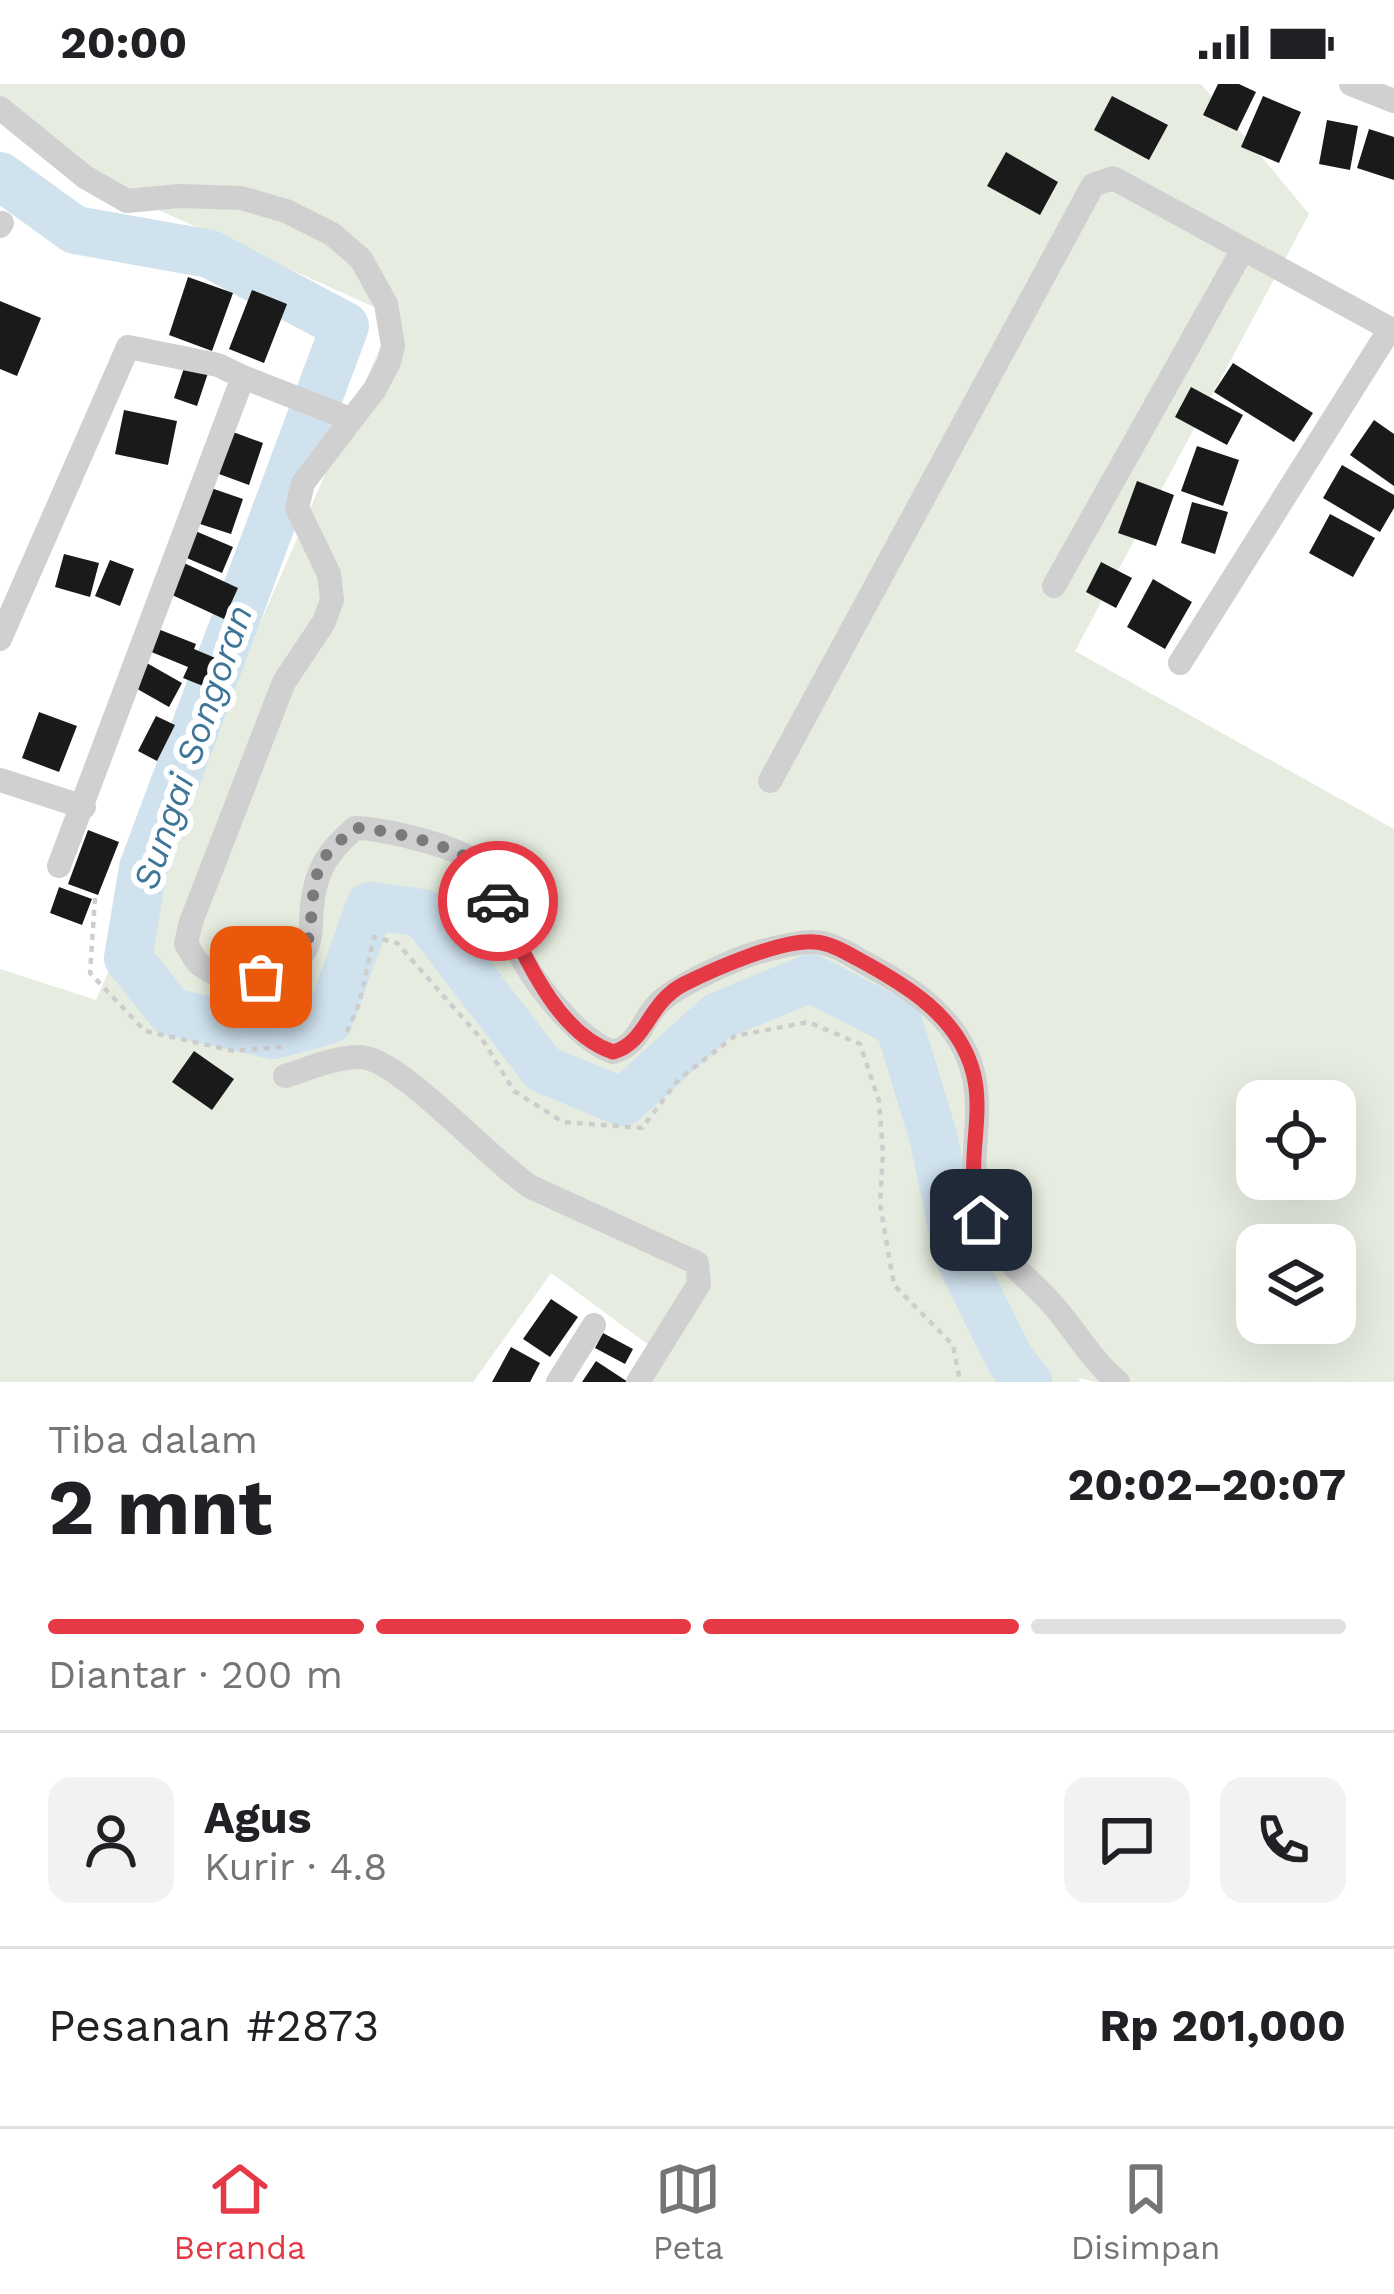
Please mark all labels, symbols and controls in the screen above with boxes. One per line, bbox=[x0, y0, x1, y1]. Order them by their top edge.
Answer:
text: 20:00 bbox=[60, 16, 187, 69]
water label: Sungai Songoran bbox=[125, 599, 261, 895]
courier bbox=[438, 841, 558, 961]
icon: car bbox=[465, 868, 531, 934]
pin bbox=[210, 926, 312, 1028]
icon: bag bbox=[228, 944, 294, 1010]
map controls bbox=[1236, 1080, 1356, 1344]
button: locate bbox=[1236, 1080, 1356, 1200]
pin bbox=[930, 1169, 1032, 1271]
icon: home bbox=[948, 1187, 1014, 1253]
button: layers bbox=[1236, 1224, 1356, 1344]
text: Tiba dalam bbox=[48, 1417, 258, 1462]
text: 20:02–20:07 bbox=[1068, 1458, 1346, 1511]
text: 2 mnt bbox=[48, 1461, 272, 1553]
text: Diantar · 200 m bbox=[48, 1652, 343, 1697]
button: person bbox=[48, 1777, 174, 1903]
button: chat bbox=[1064, 1777, 1190, 1903]
button: phone bbox=[1220, 1777, 1346, 1903]
text: Agus bbox=[204, 1791, 312, 1844]
text: Kurir · 4.8 bbox=[204, 1844, 387, 1889]
text: Pesanan #2873 bbox=[48, 1999, 379, 2052]
text: Rp 201,000 bbox=[1099, 1999, 1346, 2052]
tab: Beranda bbox=[174, 2156, 306, 2267]
tab: Peta bbox=[653, 2156, 724, 2267]
tab: Disimpan bbox=[1071, 2156, 1220, 2267]

